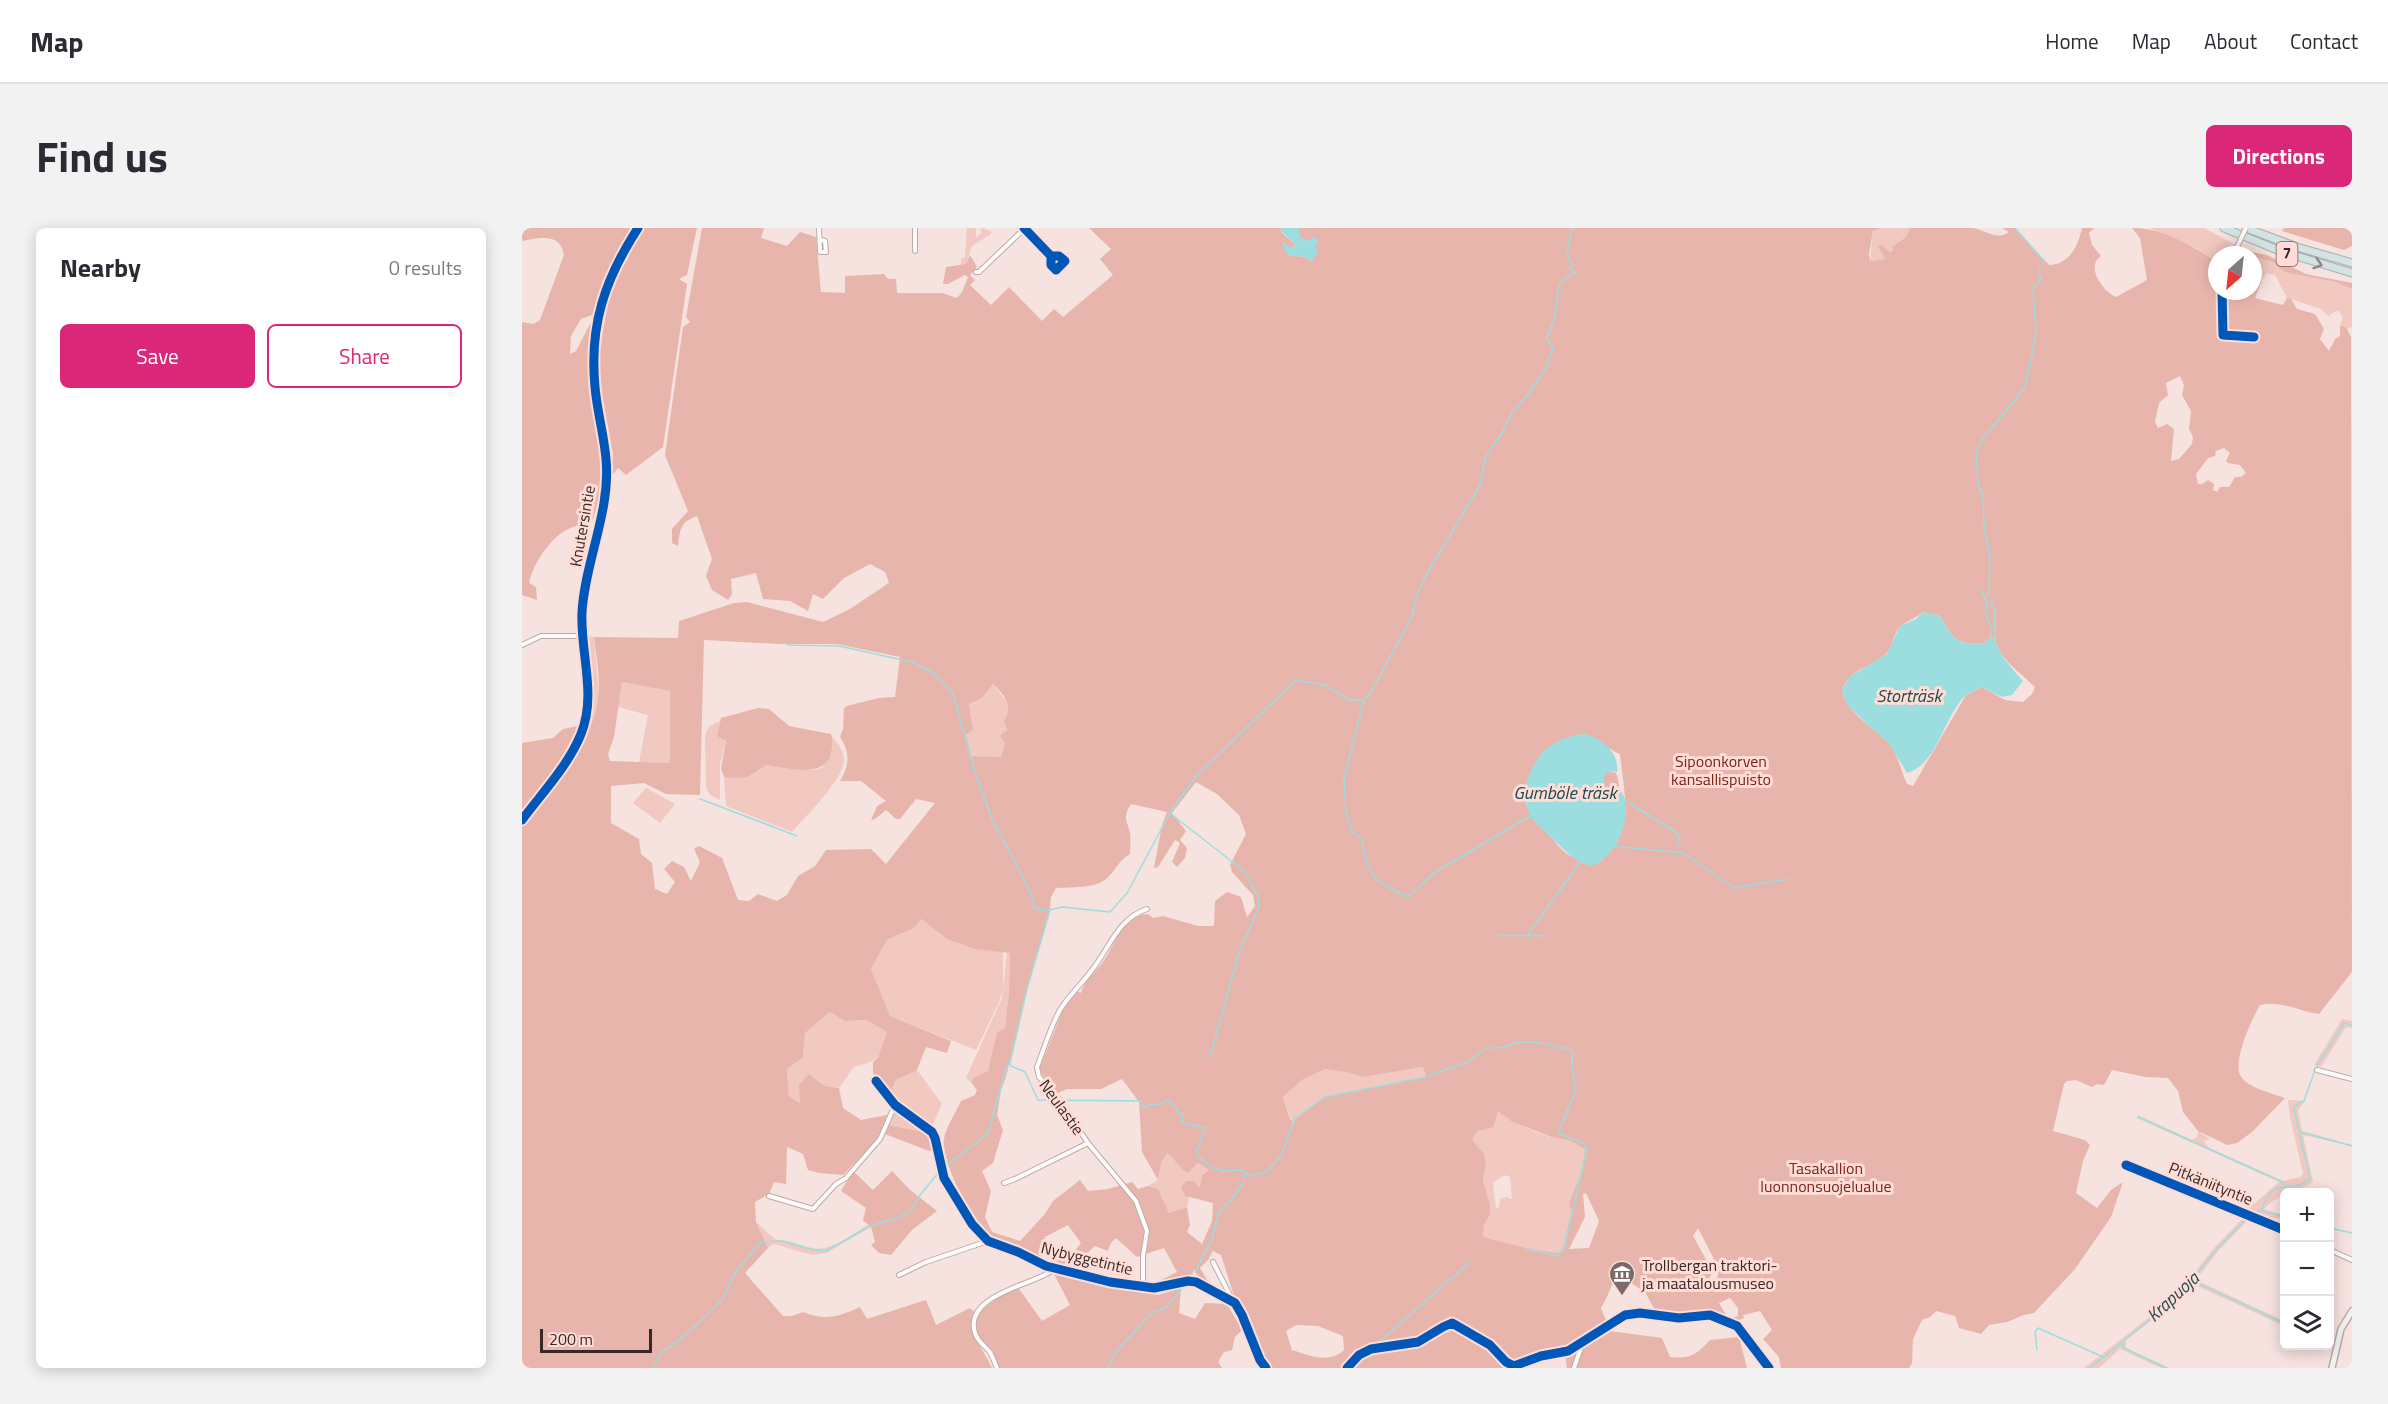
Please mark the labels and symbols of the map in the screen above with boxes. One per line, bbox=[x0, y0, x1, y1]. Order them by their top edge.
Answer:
road number: 7 bbox=[2276, 242, 2298, 266]
north arrow bbox=[2208, 246, 2262, 300]
one-way arrow bbox=[2312, 257, 2323, 269]
street label: Knutersintie bbox=[563, 484, 601, 568]
water label: Storträsk bbox=[1876, 682, 1944, 709]
park label: Sipoonkorven kansallispuisto bbox=[1671, 749, 1771, 791]
water label: Gumböle träsk bbox=[1513, 779, 1619, 806]
street label: Neulastie bbox=[1034, 1074, 1090, 1140]
street label: Pitkäniityntie bbox=[2165, 1155, 2257, 1211]
park label: Tasakallion luonnonsuojelualue bbox=[1760, 1156, 1892, 1198]
street label: Nybyggetintie bbox=[1039, 1235, 1135, 1281]
place label: Trollbergan traktori- ja maatalousmuseo bbox=[1641, 1253, 1777, 1295]
museum icon: Trollbergan traktori- ja maatalousmuseo bbox=[1607, 1259, 1637, 1297]
water label: Krapuoja bbox=[2140, 1264, 2206, 1328]
scale bar bbox=[540, 1326, 652, 1354]

